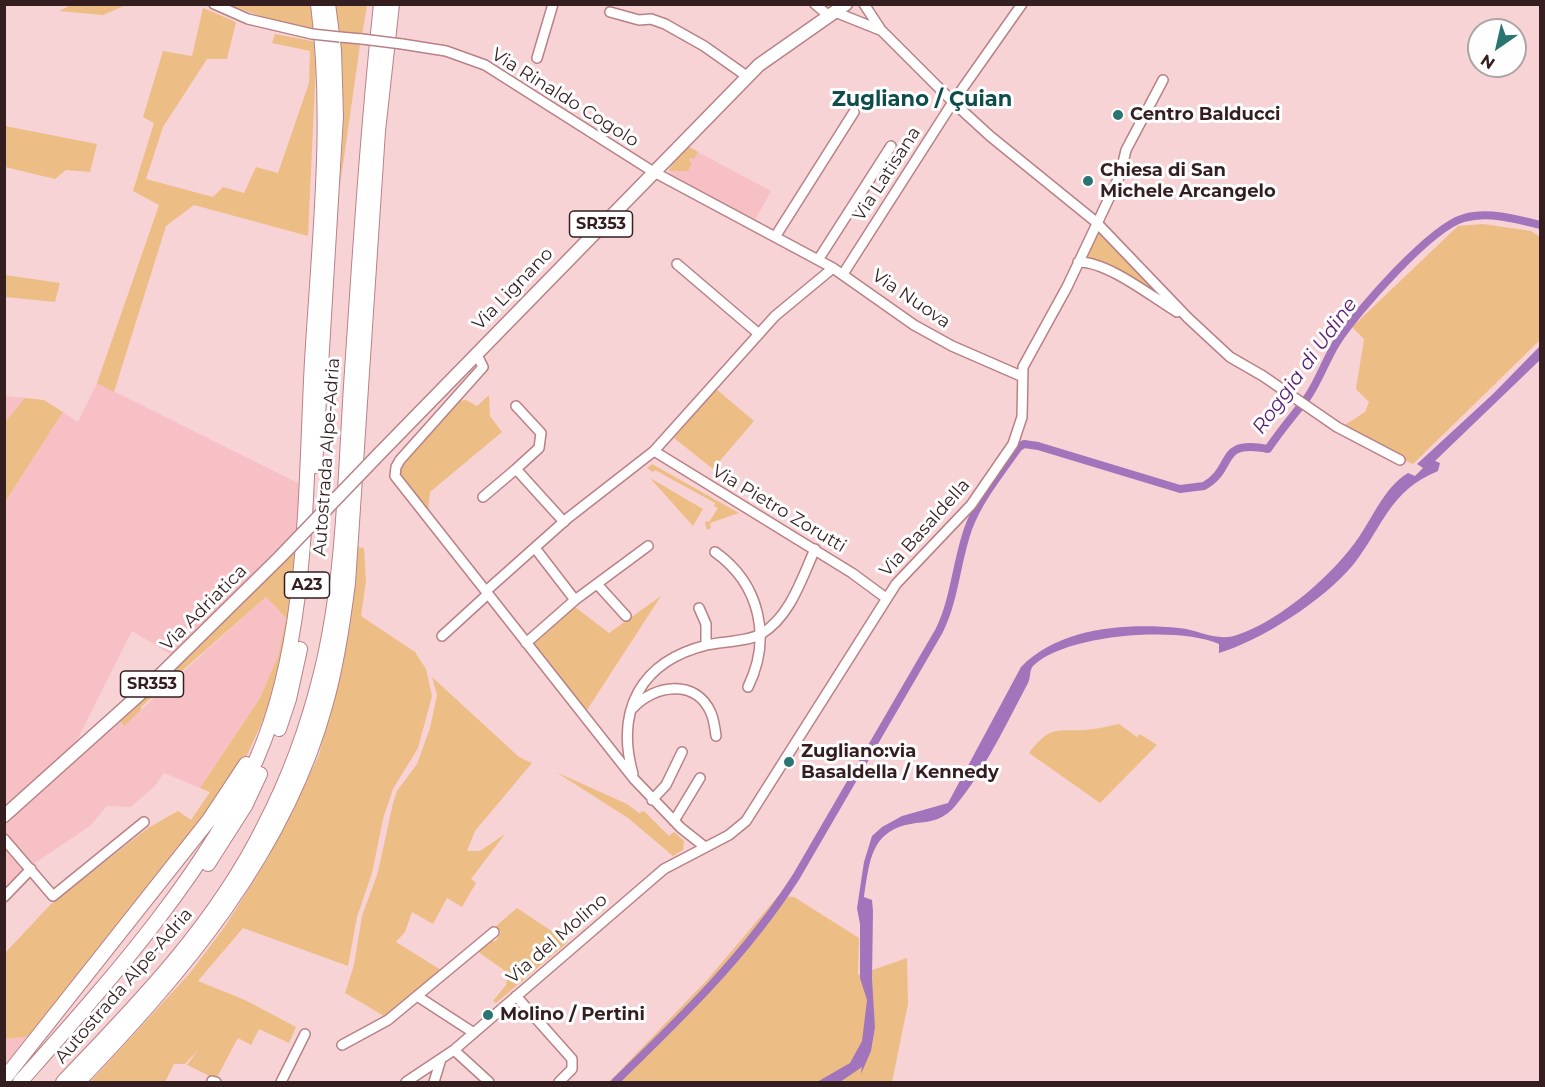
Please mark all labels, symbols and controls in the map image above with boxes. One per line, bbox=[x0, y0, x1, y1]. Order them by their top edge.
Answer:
north arrow bbox=[1467, 18, 1527, 78]
street label: Via Rinaldo Cogolo bbox=[487, 44, 643, 152]
text: N bbox=[1477, 50, 1498, 73]
district label: Zugliano / Çuian bbox=[832, 87, 1012, 113]
place label: Centro Balducci bbox=[1130, 104, 1280, 126]
marker: Centro Balducci bbox=[1111, 108, 1125, 122]
street label: Via Latisana bbox=[849, 123, 925, 225]
place label: Chiesa di San Michele Arcangelo bbox=[1100, 160, 1276, 202]
marker: Chiesa di San Michele Arcangelo bbox=[1081, 174, 1095, 188]
road number: SR353 bbox=[570, 211, 632, 237]
street label: Via Lignano bbox=[468, 243, 558, 335]
street label: Via Nuova bbox=[868, 265, 954, 333]
water label: Roggia di Udine bbox=[1247, 293, 1363, 439]
street label: Autostrada Alpe-Adria bbox=[309, 357, 345, 557]
street label: Via Pietro Zorutti bbox=[708, 460, 850, 558]
street label: Via Basaldella bbox=[875, 475, 975, 581]
street label: Via Adriatica bbox=[156, 560, 252, 656]
road number: A23 bbox=[284, 572, 330, 598]
road number: SR353 bbox=[120, 671, 184, 697]
place label: Zugliano:via Basaldella / Kennedy bbox=[801, 741, 999, 783]
marker: Zugliano:via Basaldella / Kennedy bbox=[782, 755, 796, 769]
street label: Via del Molino bbox=[502, 889, 612, 989]
street label: Autostrada Alpe-Adria bbox=[51, 904, 197, 1068]
place label: Molino / Pertini bbox=[500, 1004, 645, 1026]
marker: Molino / Pertini bbox=[481, 1008, 495, 1022]

